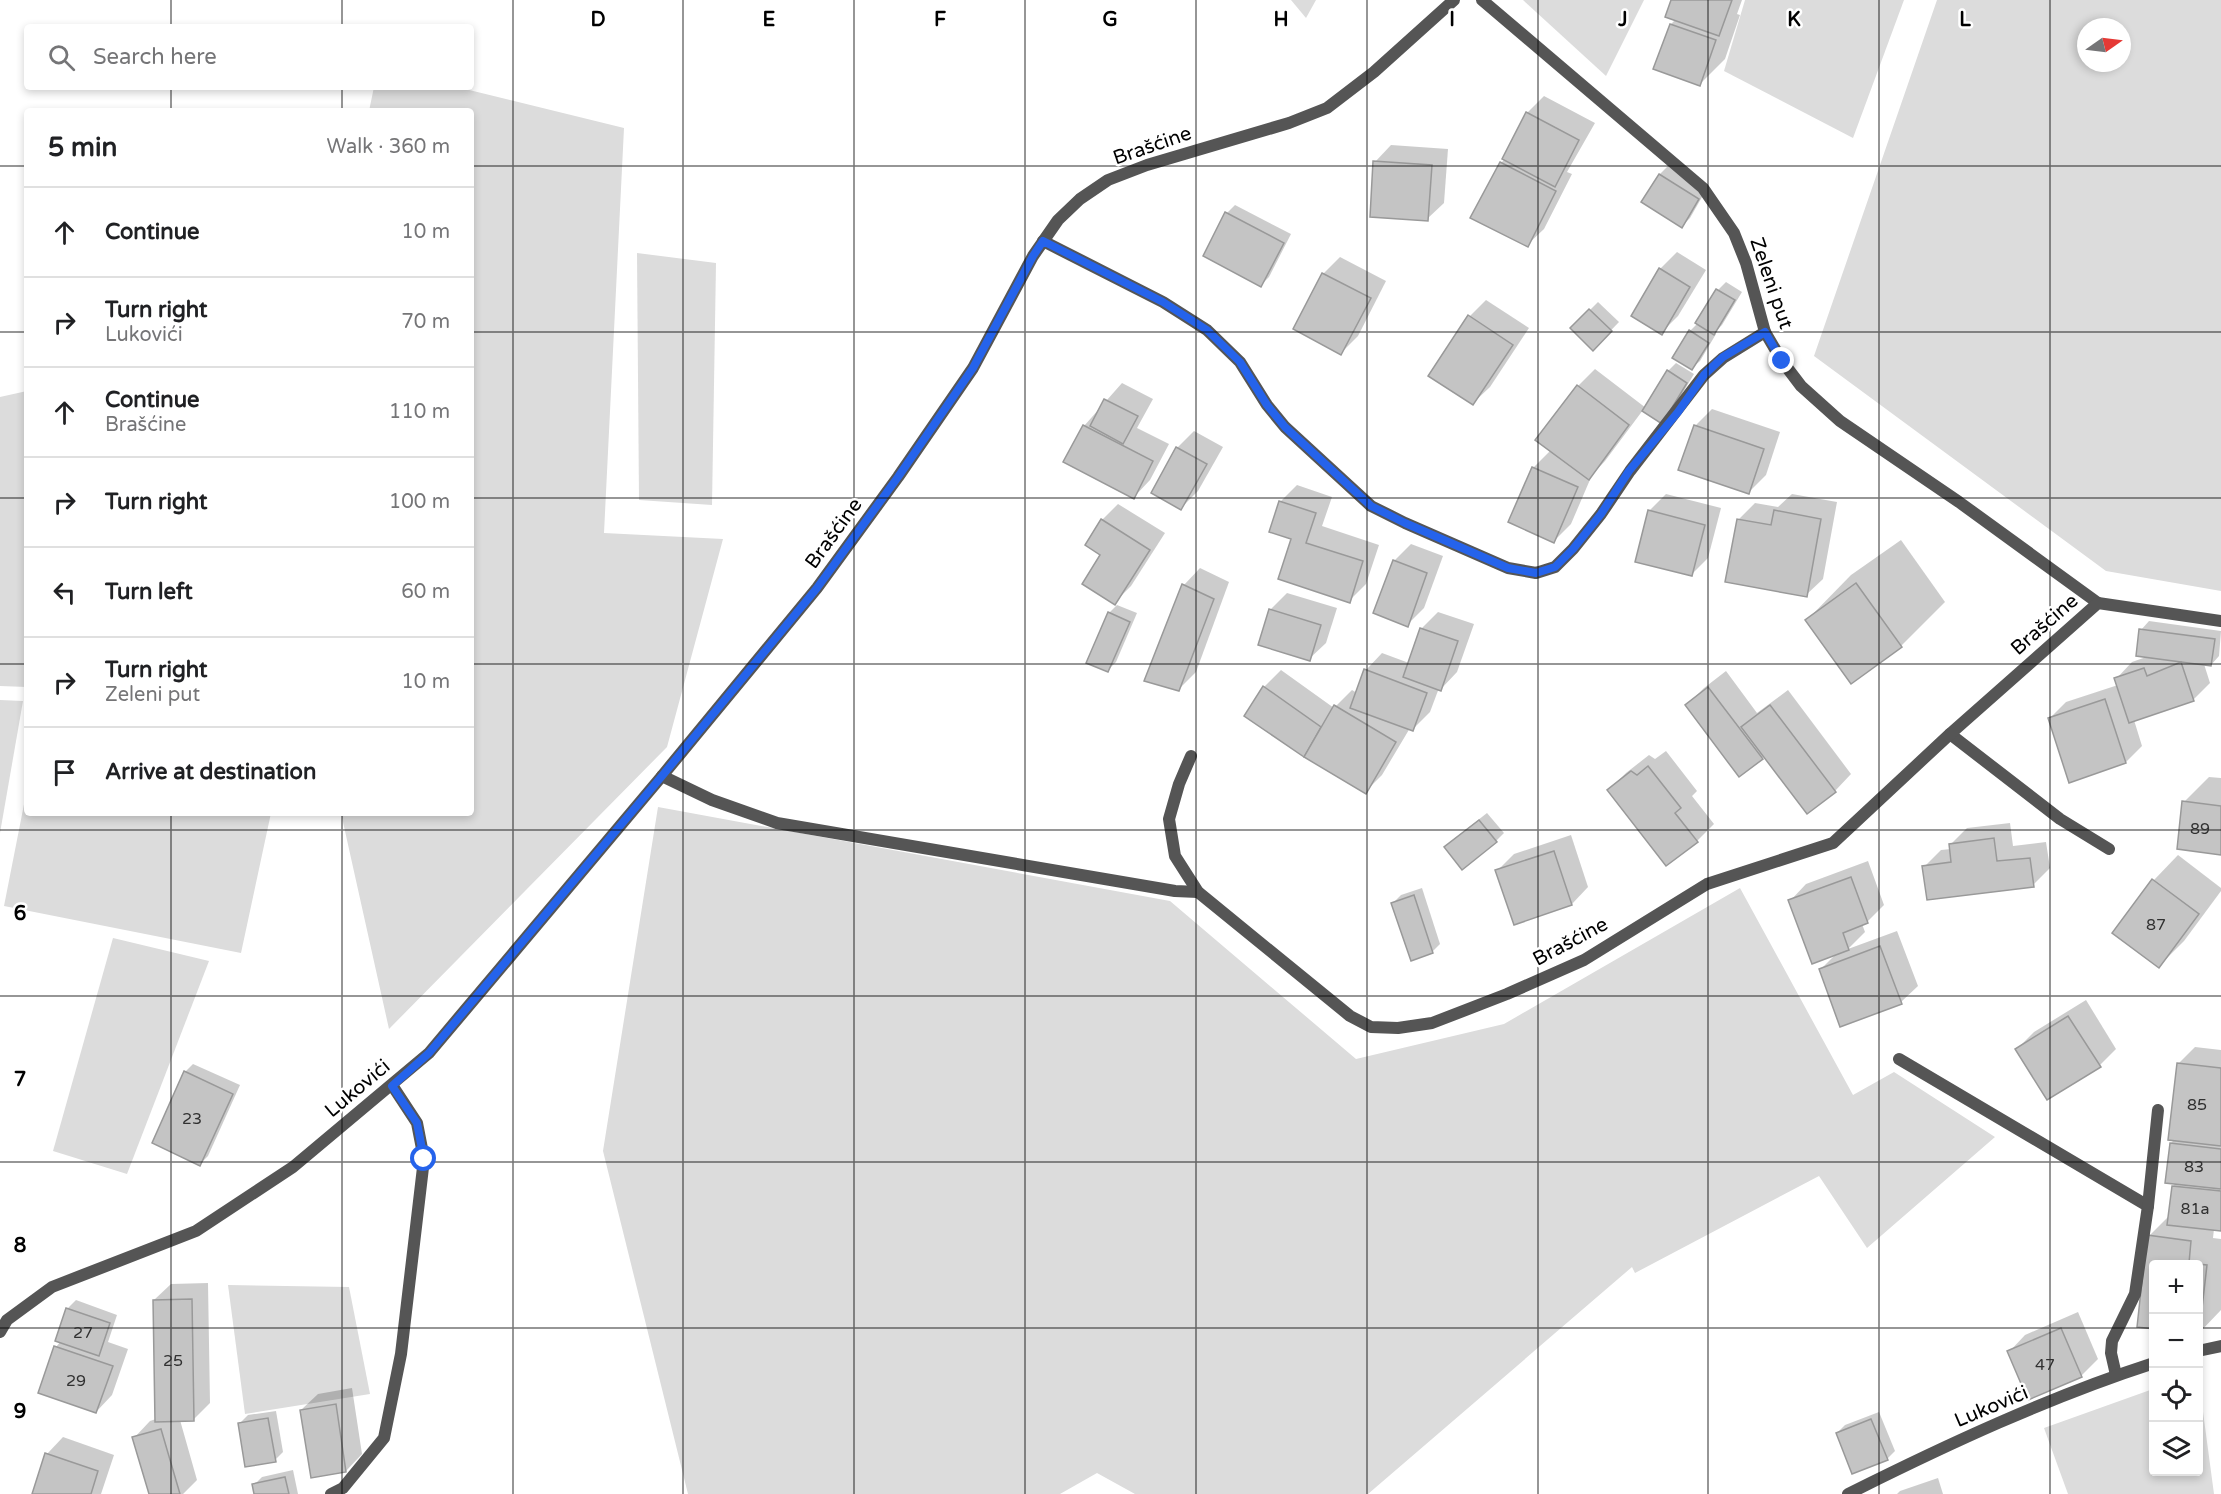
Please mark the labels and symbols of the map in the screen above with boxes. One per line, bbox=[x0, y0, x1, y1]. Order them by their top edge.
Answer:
text: D bbox=[590, 8, 606, 32]
text: E bbox=[763, 8, 776, 32]
text: F bbox=[934, 8, 946, 32]
text: G bbox=[1102, 8, 1118, 32]
text: H bbox=[1273, 8, 1289, 32]
text: I bbox=[1449, 8, 1455, 32]
text: J bbox=[1617, 8, 1628, 32]
text: K bbox=[1787, 8, 1801, 32]
text: L bbox=[1959, 8, 1971, 32]
north arrow bbox=[2077, 18, 2131, 72]
street label: Brašćine bbox=[1110, 121, 1195, 171]
street label: Zeleni put bbox=[1744, 234, 1798, 333]
route end bbox=[1768, 347, 1794, 373]
street label: Brašćine bbox=[800, 494, 867, 574]
street label: Brašćine bbox=[2006, 589, 2083, 661]
house number: 89 bbox=[2190, 819, 2210, 839]
text: 6 bbox=[14, 902, 26, 926]
street label: Brašćine bbox=[1529, 912, 1612, 972]
house number: 87 bbox=[2146, 915, 2166, 935]
street label: Lukovići bbox=[320, 1055, 395, 1123]
text: 7 bbox=[14, 1068, 26, 1092]
house number: 85 bbox=[2187, 1095, 2207, 1115]
house number: 23 bbox=[182, 1109, 202, 1129]
route start bbox=[410, 1145, 436, 1171]
house number: 83 bbox=[2184, 1157, 2204, 1177]
house number: 81a bbox=[2180, 1199, 2210, 1219]
text: 8 bbox=[14, 1234, 26, 1258]
house number: 27 bbox=[73, 1323, 93, 1343]
house number: 25 bbox=[163, 1351, 183, 1371]
house number: 47 bbox=[2035, 1355, 2055, 1375]
house number: 29 bbox=[66, 1371, 86, 1391]
street label: Lukovići bbox=[1951, 1381, 2032, 1433]
text: 9 bbox=[14, 1400, 26, 1424]

